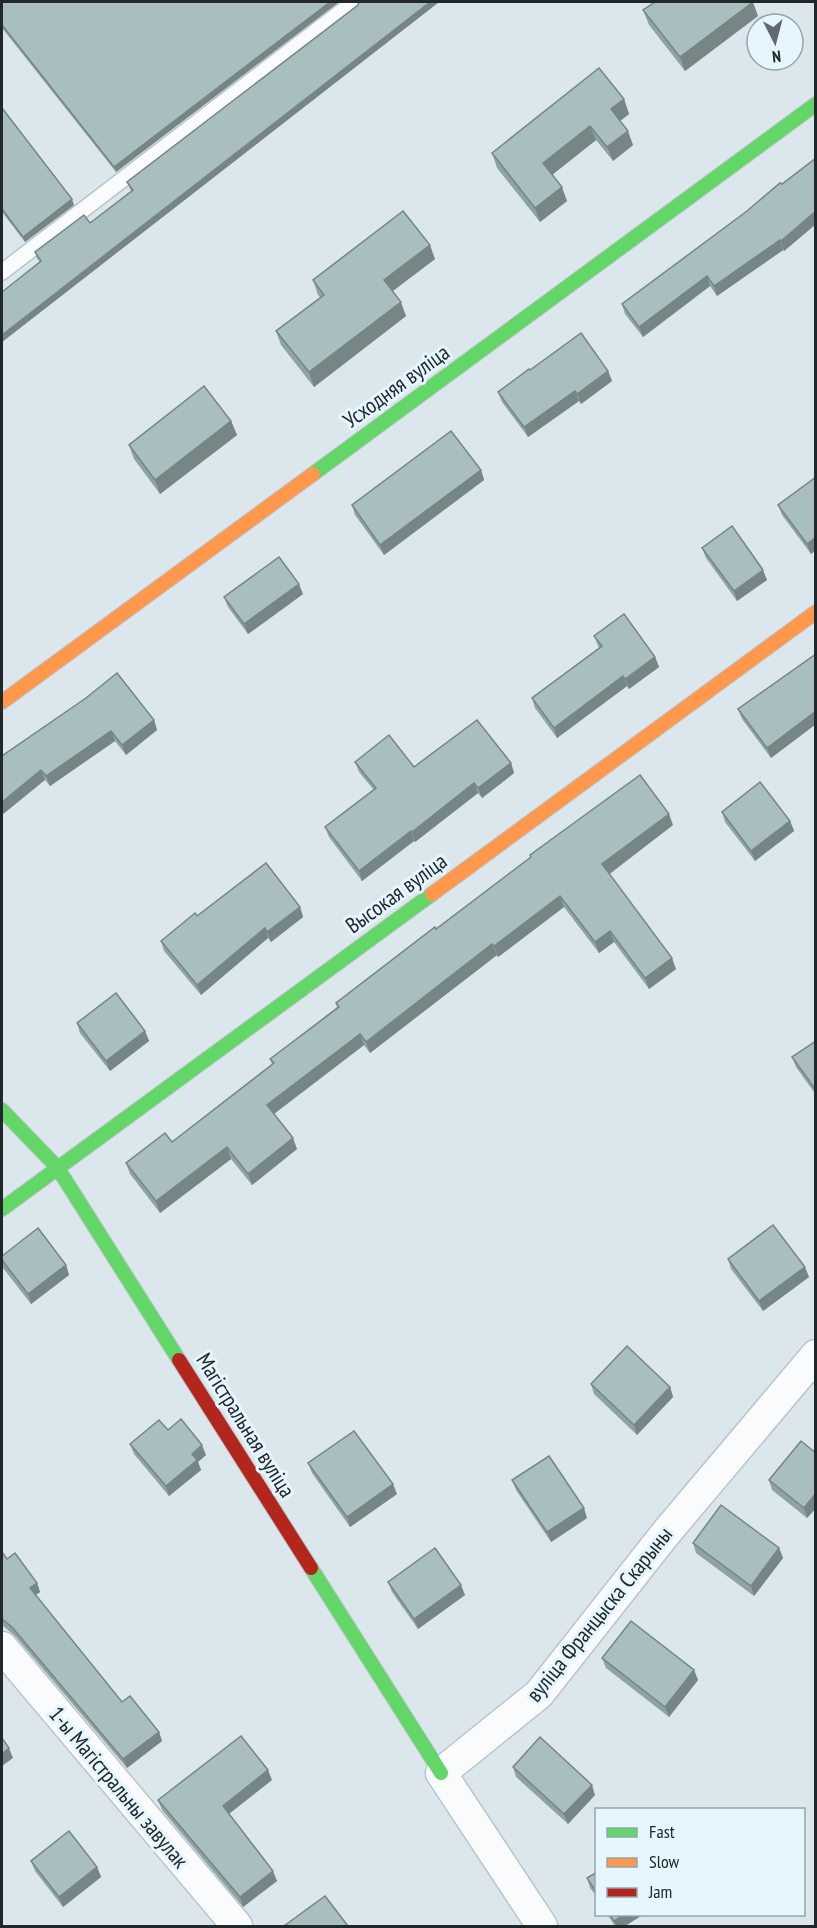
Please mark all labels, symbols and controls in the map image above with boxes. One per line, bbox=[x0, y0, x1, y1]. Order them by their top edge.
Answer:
north arrow bbox=[745, 12, 805, 72]
text: N bbox=[771, 47, 782, 67]
street label: Усходняя вуліца bbox=[337, 338, 455, 434]
street label: Высокая вуліца bbox=[340, 847, 452, 939]
street label: Магістральная вуліца bbox=[190, 1348, 302, 1502]
street label: вуліца Францыска Скарыны bbox=[520, 1521, 678, 1707]
street label: 1-ы Магістральны завулак bbox=[43, 1700, 195, 1874]
legend bbox=[595, 1808, 805, 1916]
text: Fast bbox=[649, 1820, 675, 1843]
text: Slow bbox=[649, 1850, 680, 1873]
text: Jam bbox=[648, 1880, 672, 1903]

